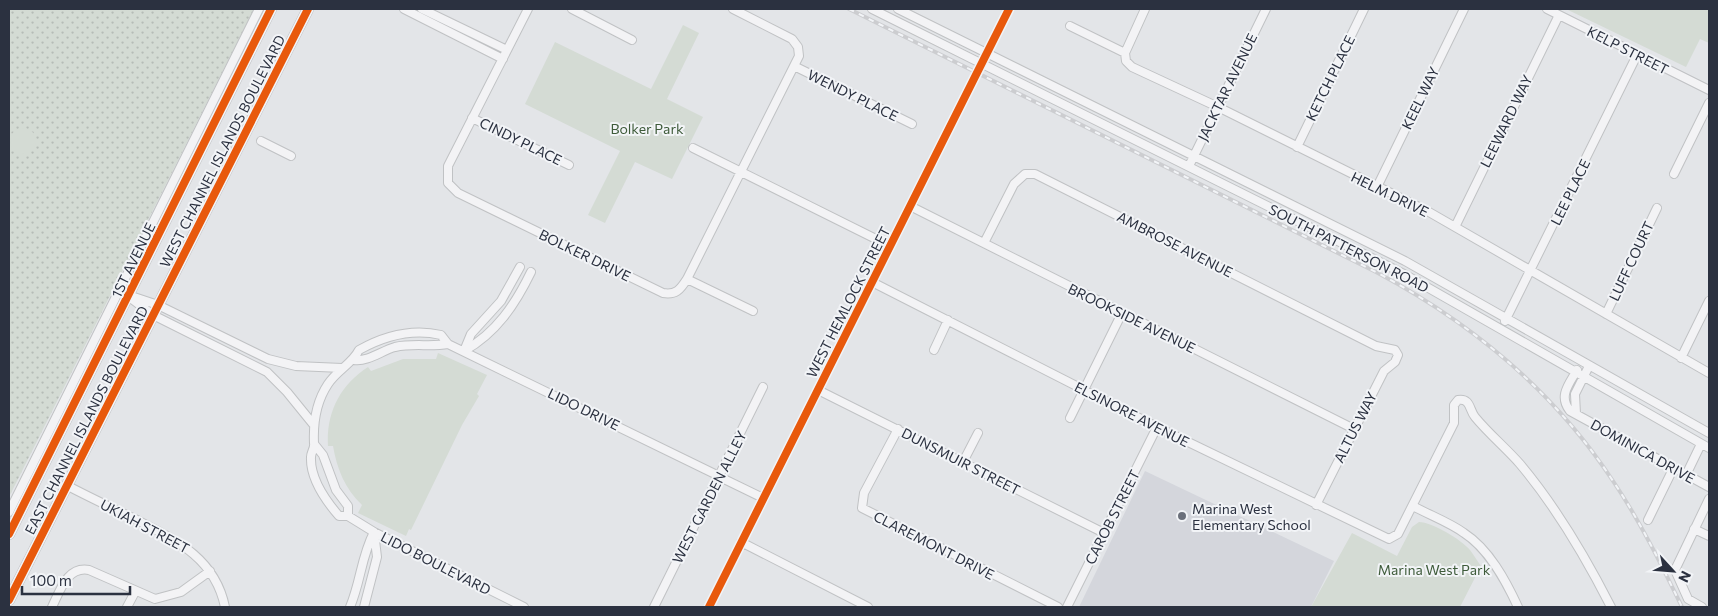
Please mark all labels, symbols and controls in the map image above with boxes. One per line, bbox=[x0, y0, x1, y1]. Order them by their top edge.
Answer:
street label: KELP STREET bbox=[1584, 22, 1672, 78]
street label: JACKTAR AVENUE bbox=[1194, 30, 1260, 144]
street label: WEST CHANNEL ISLANDS BOULEVARD bbox=[156, 32, 288, 270]
street label: KETCH PLACE bbox=[1302, 33, 1358, 123]
street label: KEEL WAY bbox=[1398, 64, 1442, 132]
street label: WENDY PLACE bbox=[805, 66, 901, 124]
street label: LEEWARD WAY bbox=[1476, 72, 1536, 170]
street label: CINDY PLACE bbox=[477, 114, 565, 168]
park label: Bolker Park bbox=[610, 120, 684, 137]
street label: LEE PLACE bbox=[1547, 156, 1593, 228]
street label: HELM DRIVE bbox=[1348, 168, 1432, 220]
street label: SOUTH PATTERSON ROAD bbox=[1266, 200, 1432, 296]
street label: AMBROSE AVENUE bbox=[1114, 207, 1236, 281]
street label: LUFF COURT bbox=[1605, 218, 1657, 304]
street label: 1ST AVENUE bbox=[108, 220, 158, 300]
street label: WEST HEMLOCK STREET bbox=[802, 224, 894, 380]
street label: BOLKER DRIVE bbox=[536, 225, 634, 285]
street label: BROOKSIDE AVENUE bbox=[1066, 280, 1198, 356]
street label: EAST CHANNEL ISLANDS BOULEVARD bbox=[21, 303, 151, 537]
street label: ELSINORE AVENUE bbox=[1072, 378, 1192, 450]
street label: LIDO DRIVE bbox=[545, 384, 623, 434]
street label: ALTUS WAY bbox=[1330, 389, 1380, 465]
street label: DOMINICA DRIVE bbox=[1588, 415, 1698, 487]
street label: DUNSMUIR STREET bbox=[899, 424, 1023, 498]
street label: WEST GARDEN ALLEY bbox=[668, 428, 750, 566]
street label: CAROB STREET bbox=[1081, 467, 1143, 567]
street label: UKIAH STREET bbox=[98, 495, 192, 557]
place label: Marina West Elementary School bbox=[1192, 500, 1311, 533]
street label: CLAREMONT DRIVE bbox=[871, 507, 997, 583]
marker: Marina West Elementary School bbox=[1176, 510, 1188, 522]
street label: LIDO BOULEVARD bbox=[378, 528, 494, 598]
north arrow bbox=[1648, 546, 1698, 596]
park label: Marina West Park bbox=[1378, 561, 1491, 578]
scale bar bbox=[22, 564, 130, 596]
text: N bbox=[1675, 568, 1695, 585]
text: 100 m bbox=[30, 571, 72, 589]

